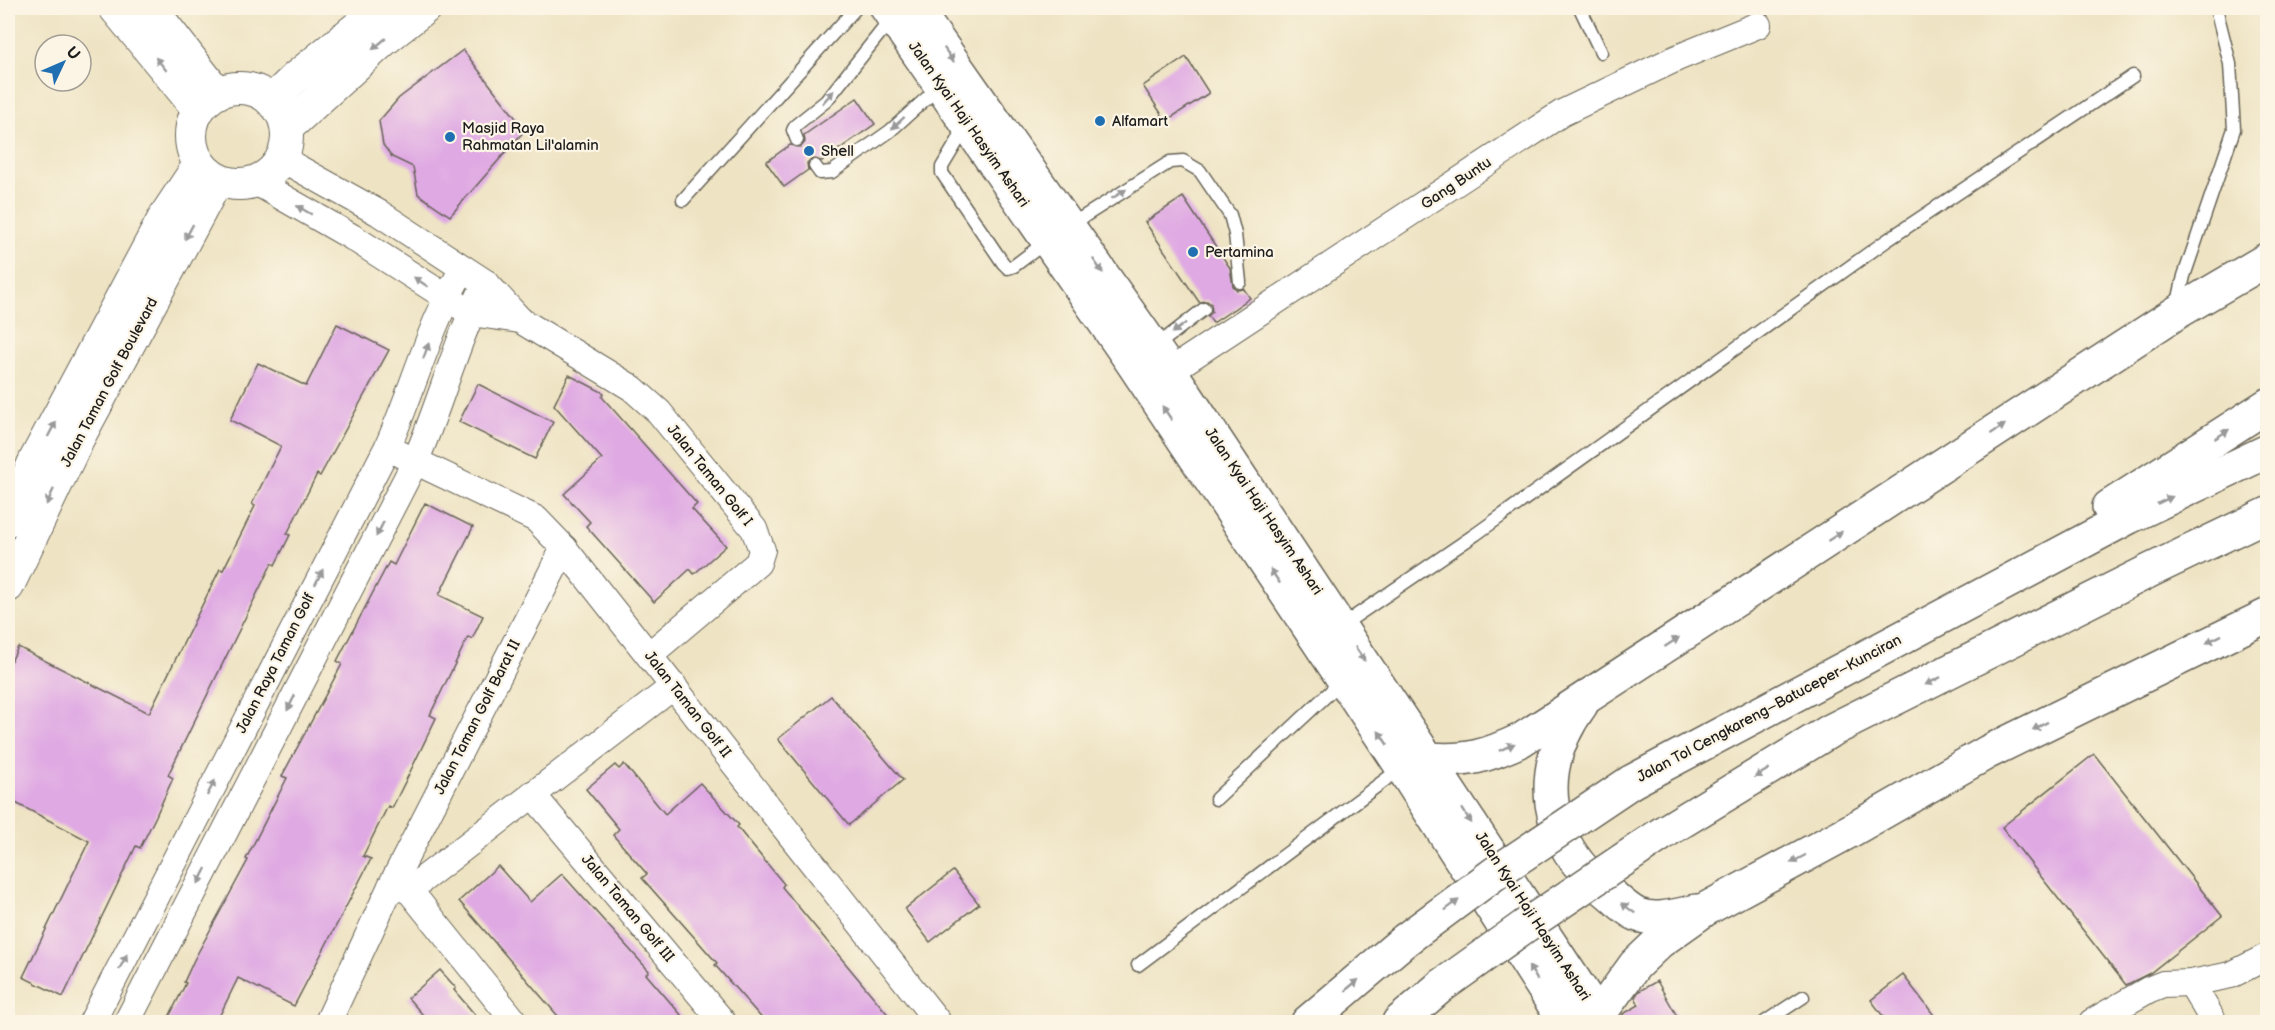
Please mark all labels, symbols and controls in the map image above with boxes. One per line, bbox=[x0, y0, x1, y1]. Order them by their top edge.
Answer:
north arrow bbox=[33, 33, 93, 93]
one-way arrow bbox=[371, 37, 387, 50]
street label: Jalan Kyai Haji Hasyim Ashari bbox=[904, 38, 1033, 211]
text: U bbox=[62, 43, 84, 64]
one-way arrow bbox=[943, 47, 955, 63]
one-way arrow bbox=[155, 57, 168, 72]
one-way arrow bbox=[821, 90, 835, 105]
place label: Alfamart bbox=[1112, 112, 1169, 131]
marker: Alfamart bbox=[1093, 114, 1107, 128]
one-way arrow bbox=[892, 116, 906, 130]
place label: Masjid Raya Rahmatan Lil'alamin bbox=[462, 119, 599, 155]
marker: Masjid Raya Rahmatan Lil'alamin bbox=[443, 130, 457, 144]
place label: Shell bbox=[821, 142, 854, 161]
marker: Shell bbox=[802, 144, 816, 158]
street label: Gang Buntu bbox=[1417, 153, 1495, 214]
one-way arrow bbox=[1111, 189, 1128, 200]
one-way arrow bbox=[296, 204, 312, 215]
one-way arrow bbox=[184, 223, 194, 240]
place label: Pertamina bbox=[1205, 243, 1274, 262]
marker: Pertamina bbox=[1186, 245, 1200, 259]
one-way arrow bbox=[1092, 257, 1104, 273]
one-way arrow bbox=[413, 277, 429, 288]
street label: Jalan Taman Golf Boulevard bbox=[57, 294, 162, 470]
one-way arrow bbox=[1171, 322, 1187, 335]
one-way arrow bbox=[421, 342, 431, 360]
one-way arrow bbox=[1161, 406, 1173, 422]
one-way arrow bbox=[47, 421, 57, 438]
street label: Jalan Taman Golf I bbox=[663, 421, 757, 530]
street label: Jalan Kyai Haji Hasyim Ashari bbox=[1200, 424, 1327, 599]
one-way arrow bbox=[1990, 424, 2006, 435]
one-way arrow bbox=[2214, 429, 2230, 440]
one-way arrow bbox=[45, 489, 54, 506]
one-way arrow bbox=[2157, 495, 2174, 504]
one-way arrow bbox=[375, 521, 385, 538]
one-way arrow bbox=[1827, 530, 1843, 541]
one-way arrow bbox=[1270, 568, 1281, 584]
one-way arrow bbox=[315, 569, 324, 586]
street label: Jalan Raya Taman Golf bbox=[232, 590, 319, 737]
street label: Jalan Tol Cengkareng–Batuceper–Kunciran bbox=[1634, 630, 1905, 787]
one-way arrow bbox=[2206, 634, 2223, 644]
street label: Jalan Taman Golf Barat II bbox=[430, 636, 525, 798]
one-way arrow bbox=[1663, 636, 1679, 648]
one-way arrow bbox=[1354, 645, 1365, 662]
street label: Jalan Taman Golf II bbox=[640, 647, 735, 762]
one-way arrow bbox=[1924, 675, 1942, 685]
one-way arrow bbox=[286, 694, 296, 711]
one-way arrow bbox=[2031, 721, 2048, 731]
one-way arrow bbox=[1378, 730, 1389, 746]
one-way arrow bbox=[1498, 741, 1516, 751]
one-way arrow bbox=[1754, 768, 1770, 779]
one-way arrow bbox=[207, 780, 216, 797]
one-way arrow bbox=[1462, 808, 1473, 824]
street label: Jalan Kyai Haji Hasyim Ashari bbox=[1471, 828, 1595, 1005]
street label: Jalan Taman Golf III bbox=[577, 851, 678, 966]
one-way arrow bbox=[1789, 854, 1806, 864]
one-way arrow bbox=[197, 868, 207, 885]
one-way arrow bbox=[1444, 899, 1460, 911]
one-way arrow bbox=[1621, 902, 1637, 914]
one-way arrow bbox=[117, 953, 127, 971]
one-way arrow bbox=[1528, 965, 1539, 981]
one-way arrow bbox=[1344, 979, 1359, 992]

